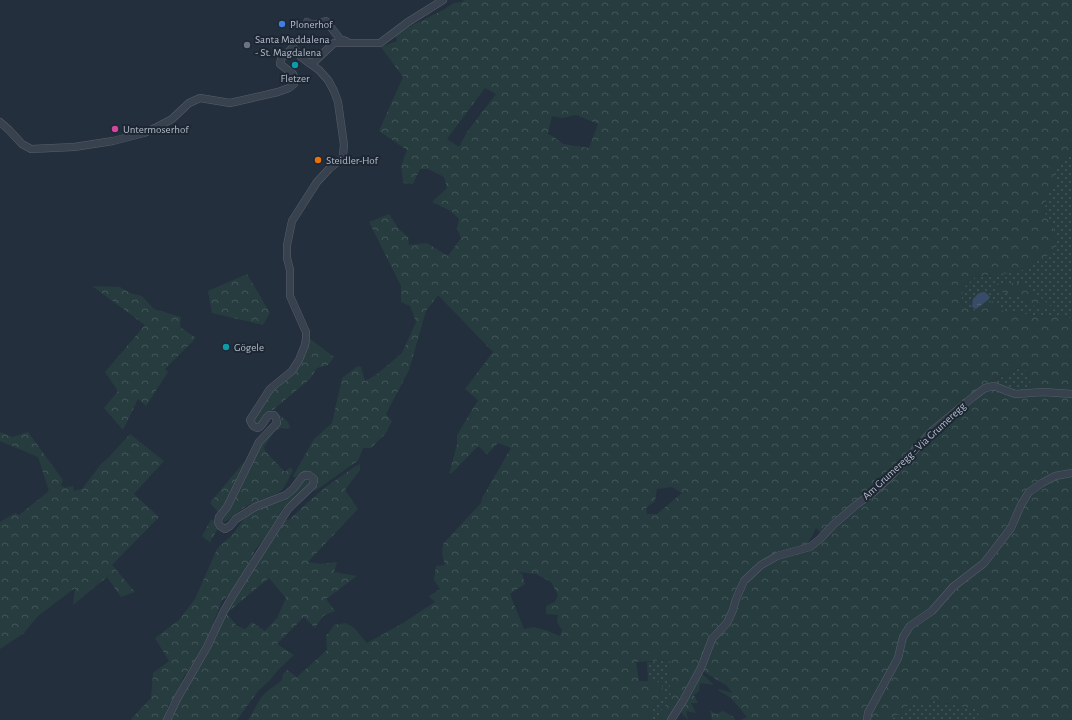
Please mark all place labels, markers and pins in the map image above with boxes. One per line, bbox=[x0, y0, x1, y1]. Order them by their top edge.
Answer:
marker: Plonerhof bbox=[277, 19, 287, 29]
place label: Plonerhof bbox=[290, 19, 333, 30]
place label: Santa Maddalena - St. Magdalena bbox=[255, 34, 330, 58]
marker: Santa Maddalena - St. Magdalena bbox=[242, 40, 252, 50]
marker: Fletzer bbox=[290, 60, 300, 70]
place label: Fletzer bbox=[280, 73, 310, 84]
marker: Untermoserhof bbox=[110, 124, 120, 134]
place label: Untermoserhof bbox=[123, 124, 189, 135]
marker: Steidler-Hof bbox=[313, 155, 323, 165]
place label: Steidler-Hof bbox=[326, 155, 378, 166]
marker: Gögele bbox=[221, 342, 231, 352]
place label: Gögele bbox=[234, 342, 264, 353]

